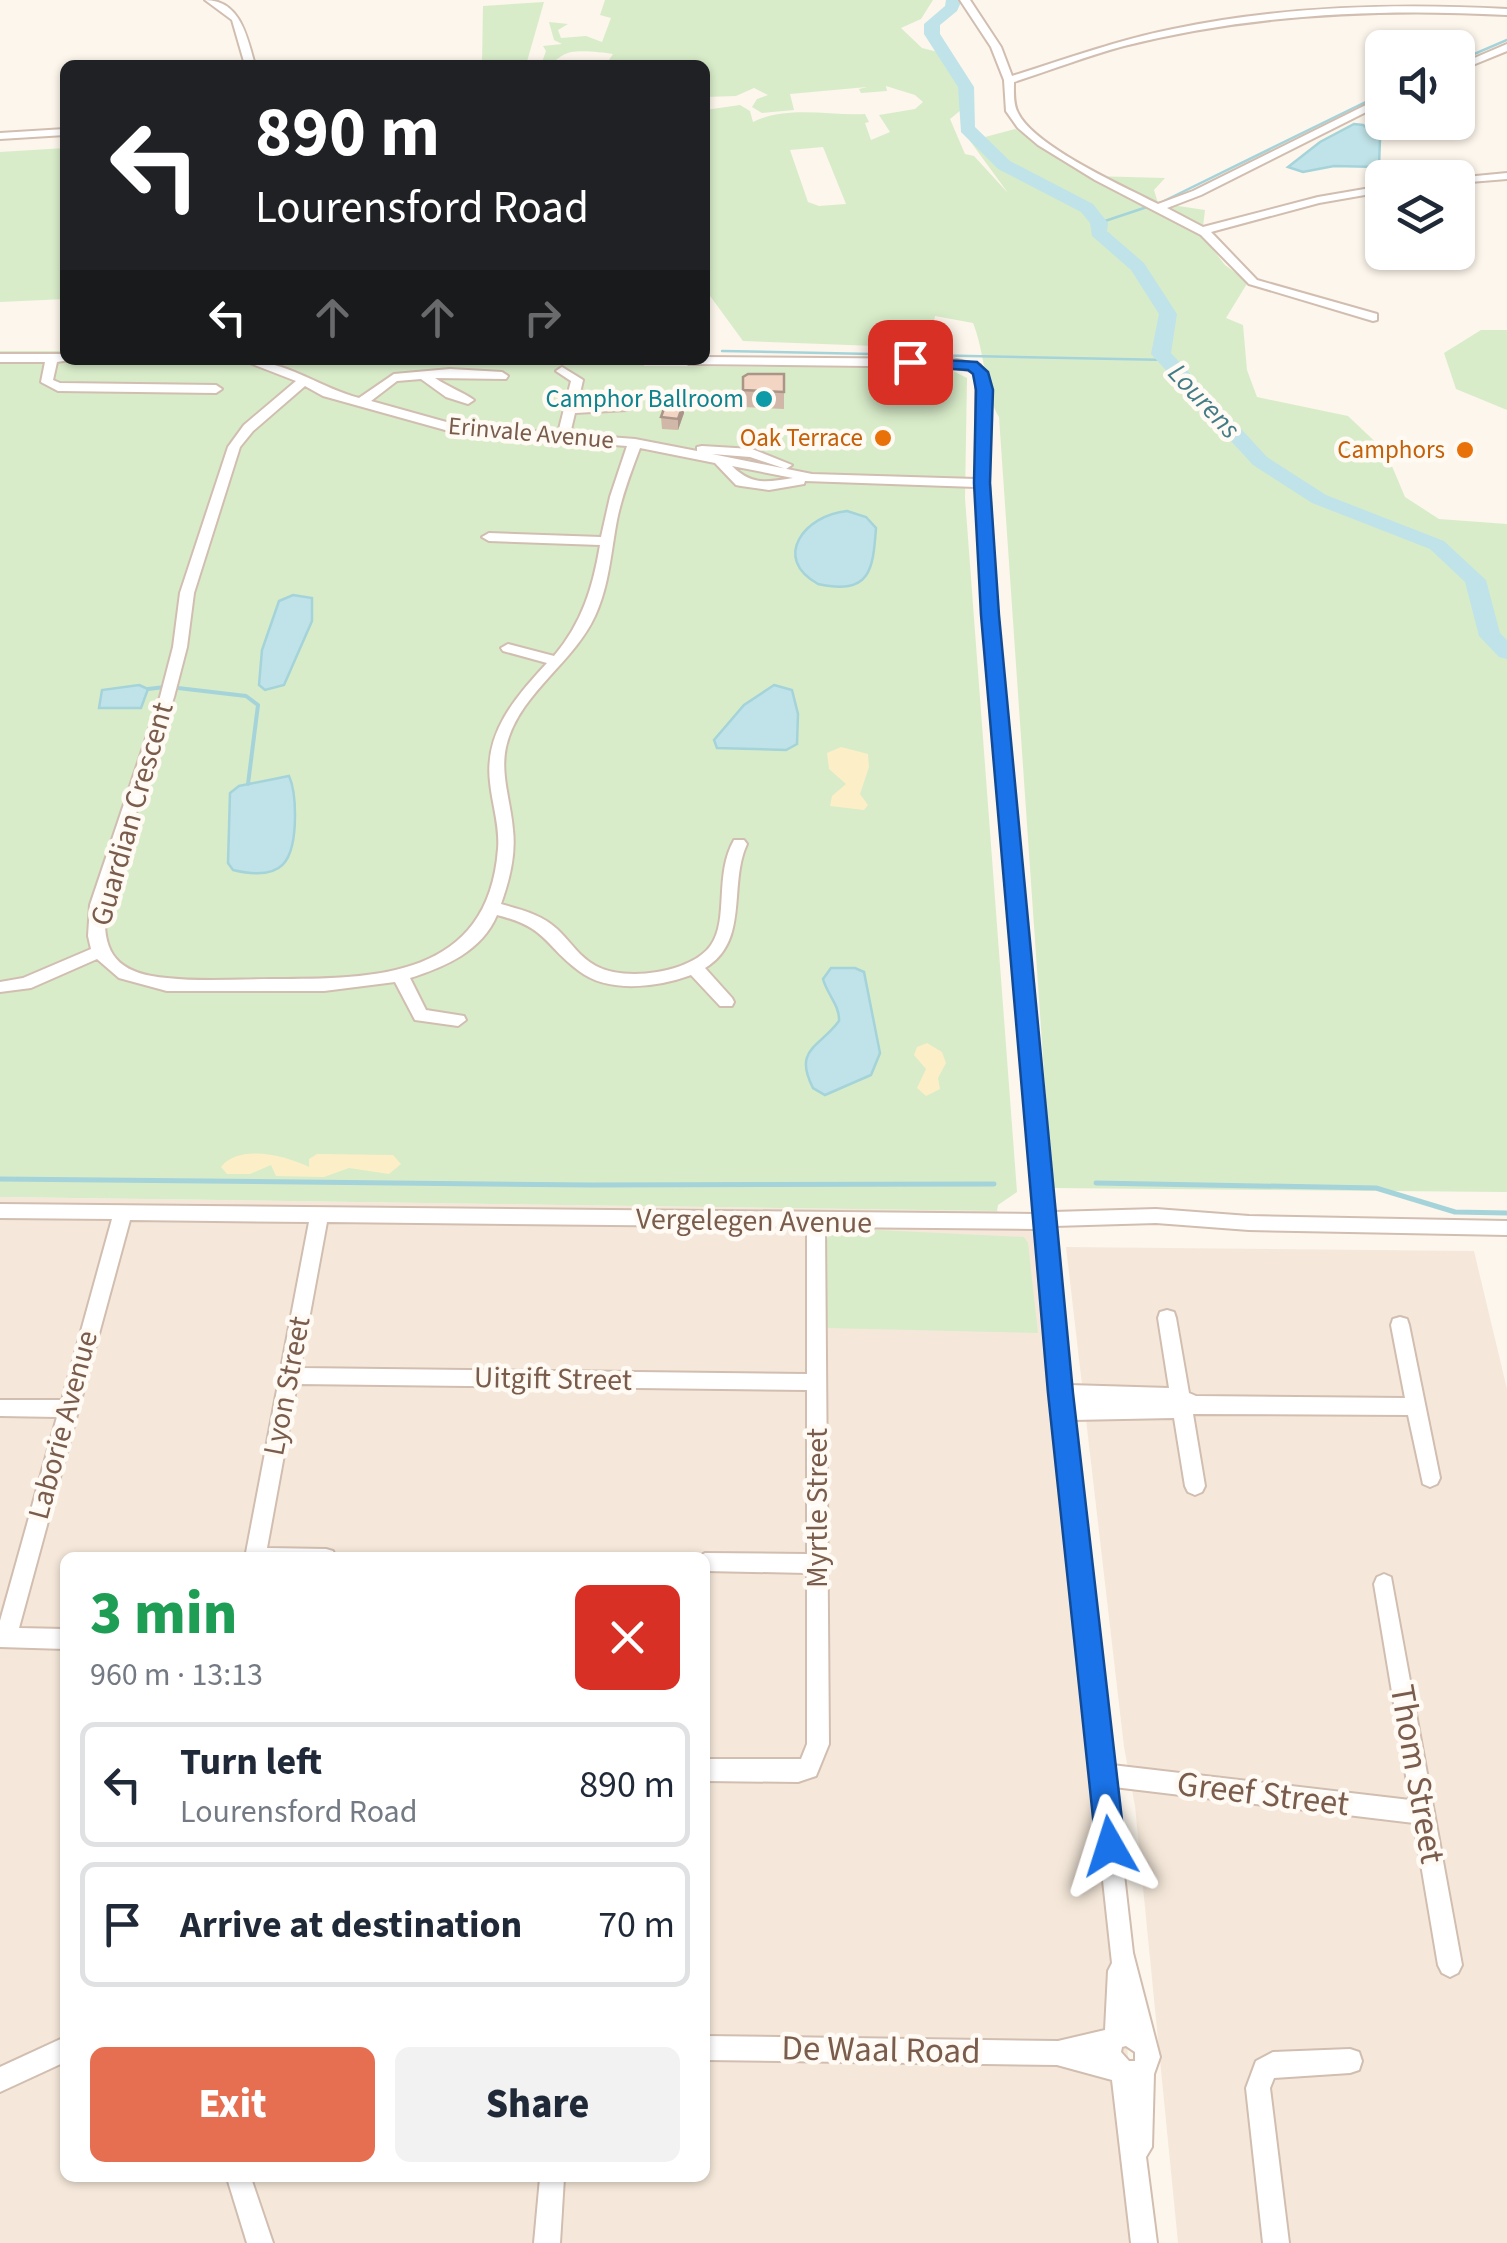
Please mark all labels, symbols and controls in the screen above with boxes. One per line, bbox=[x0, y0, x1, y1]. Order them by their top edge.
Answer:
map controls bbox=[1365, 30, 1475, 270]
button: sound bbox=[1365, 30, 1475, 140]
text: 890 m bbox=[255, 83, 440, 183]
icon: left bbox=[90, 100, 220, 230]
button: layers bbox=[1365, 160, 1475, 270]
text: Lourensford Road bbox=[255, 176, 589, 240]
icon: left bbox=[200, 290, 255, 345]
icon: ahead bbox=[305, 290, 360, 345]
icon: ahead bbox=[410, 290, 465, 345]
icon: right bbox=[515, 290, 570, 345]
pin bbox=[868, 320, 953, 405]
icon: arrive bbox=[883, 335, 938, 390]
water label: Lourens bbox=[1159, 354, 1249, 448]
place label: Camphor Ballroom bbox=[545, 381, 744, 417]
marker: Camphor Ballroom bbox=[753, 388, 775, 410]
street label: Erinvale Avenue bbox=[447, 408, 615, 458]
place label: Oak Terrace bbox=[740, 420, 863, 456]
marker: Oak Terrace bbox=[872, 427, 894, 449]
place label: Camphors bbox=[1337, 432, 1445, 468]
marker: Camphors bbox=[1454, 439, 1476, 461]
street label: Guardian Crescent bbox=[80, 697, 184, 931]
street label: Vergelegen Avenue bbox=[636, 1197, 872, 1245]
street label: Lyon Street bbox=[252, 1313, 322, 1459]
street label: Laborie Avenue bbox=[17, 1326, 109, 1524]
street label: Uitgift Street bbox=[474, 1356, 632, 1402]
street label: Myrtle Street bbox=[796, 1428, 839, 1588]
text: 3 min bbox=[90, 1572, 237, 1657]
button: close bbox=[575, 1585, 680, 1690]
text: 960 m · 13:13 bbox=[90, 1652, 263, 1698]
street label: Thom Street bbox=[1377, 1681, 1457, 1867]
text: Turn left bbox=[180, 1735, 322, 1789]
icon: left bbox=[95, 1757, 150, 1812]
text: 890 m bbox=[579, 1758, 675, 1812]
street label: Greef Street bbox=[1174, 1759, 1352, 1829]
text: Lourensford Road bbox=[180, 1789, 417, 1835]
position arrow bbox=[1058, 1794, 1162, 1898]
icon: arrive bbox=[95, 1897, 150, 1952]
text: Arrive at destination bbox=[180, 1898, 522, 1952]
text: 70 m bbox=[598, 1898, 675, 1952]
street label: De Waal Road bbox=[781, 2023, 981, 2077]
button: Exit bbox=[90, 2047, 375, 2162]
button: Share bbox=[395, 2047, 680, 2162]

